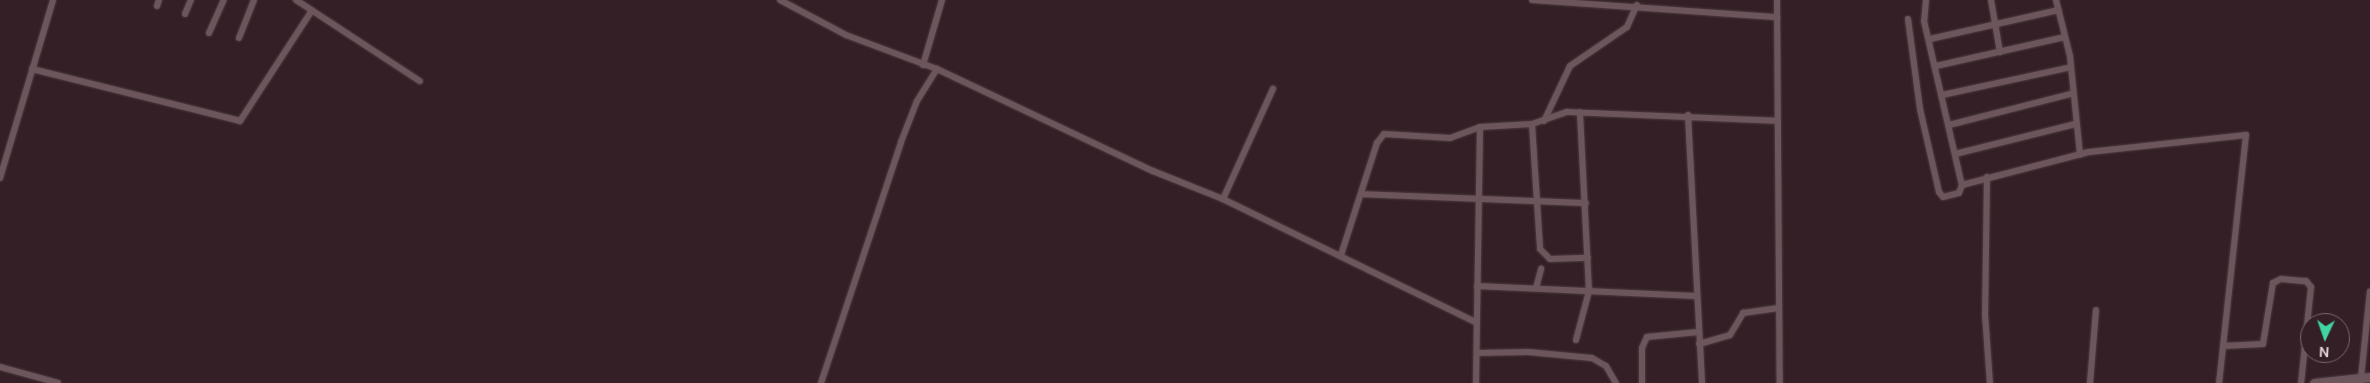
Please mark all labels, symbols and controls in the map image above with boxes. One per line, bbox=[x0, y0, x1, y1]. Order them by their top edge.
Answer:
north arrow bbox=[2300, 313, 2350, 363]
text: N bbox=[2319, 343, 2330, 361]

